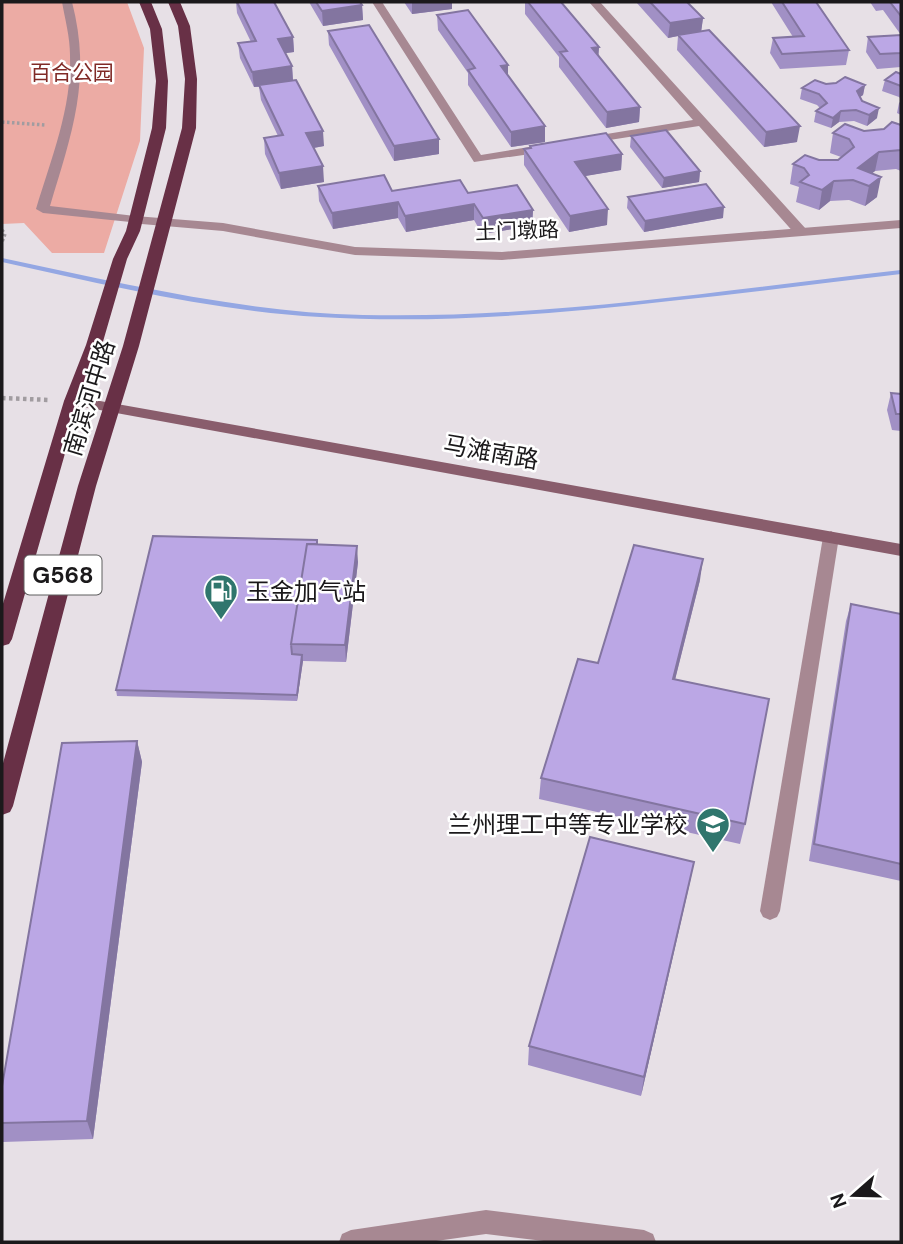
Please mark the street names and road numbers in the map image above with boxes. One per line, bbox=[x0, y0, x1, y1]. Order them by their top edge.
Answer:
street label: 土门墩路 bbox=[475, 216, 559, 246]
street label: 南滨河中路 bbox=[57, 336, 121, 460]
street label: 马滩南路 bbox=[441, 428, 541, 476]
road number: G568 bbox=[24, 555, 102, 594]

